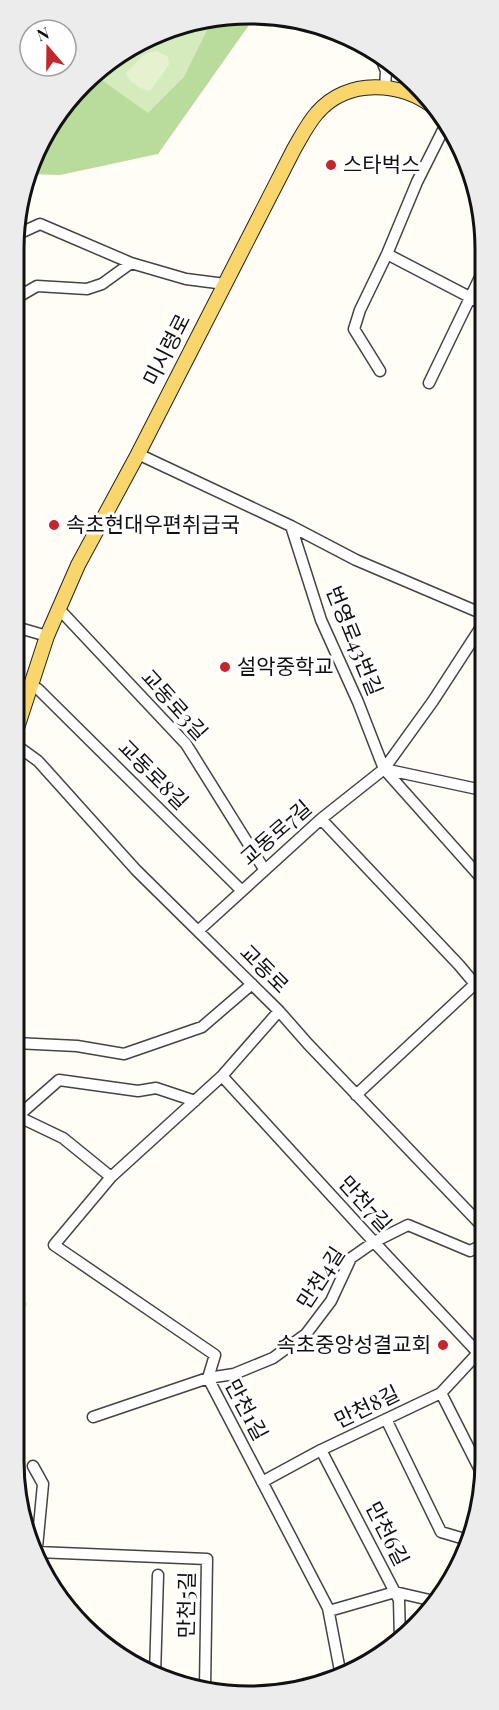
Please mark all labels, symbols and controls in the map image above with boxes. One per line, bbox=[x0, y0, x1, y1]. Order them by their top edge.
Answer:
north arrow bbox=[18, 18, 78, 78]
text: N bbox=[34, 21, 52, 45]
place label: 스타벅스 bbox=[343, 149, 420, 177]
marker: 스타벅스 bbox=[324, 158, 338, 172]
street label: 미시령로 bbox=[135, 308, 195, 390]
place label: 속초현대우편취급국 bbox=[66, 509, 240, 537]
marker: 속초현대우편취급국 bbox=[47, 518, 61, 532]
street label: 번영로43번길 bbox=[321, 581, 391, 699]
place label: 설악중학교 bbox=[237, 651, 334, 679]
marker: 설악중학교 bbox=[218, 660, 232, 674]
street label: 교동로3길 bbox=[136, 662, 215, 745]
street label: 교동로8길 bbox=[113, 733, 195, 815]
street label: 교동로7길 bbox=[233, 793, 316, 870]
street label: 교동로 bbox=[235, 937, 296, 998]
street label: 만천7길 bbox=[334, 1169, 399, 1237]
street label: 만천4길 bbox=[289, 1241, 350, 1313]
place label: 속초중앙성결교회 bbox=[276, 1329, 431, 1357]
marker: 속초중앙성결교회 bbox=[436, 1338, 450, 1352]
street label: 만천1길 bbox=[220, 1373, 276, 1445]
street label: 만천8길 bbox=[329, 1378, 403, 1433]
street label: 만천6길 bbox=[361, 1496, 417, 1570]
street label: 만천5길 bbox=[170, 1571, 200, 1639]

